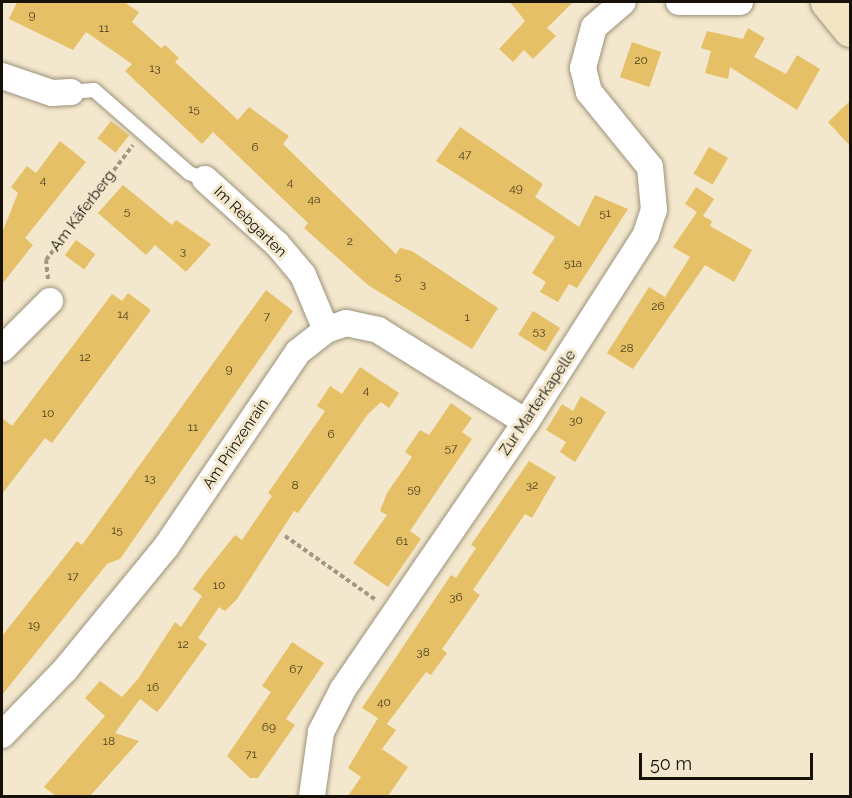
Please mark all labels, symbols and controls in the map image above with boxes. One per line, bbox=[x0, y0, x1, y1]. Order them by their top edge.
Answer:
house number: 9 bbox=[28, 9, 36, 23]
house number: 11 bbox=[99, 22, 109, 36]
house number: 20 bbox=[634, 54, 648, 68]
house number: 13 bbox=[149, 62, 161, 76]
house number: 15 bbox=[188, 103, 200, 117]
house number: 6 bbox=[251, 141, 259, 155]
house number: 47 bbox=[459, 148, 471, 162]
street label: Am Käferberg bbox=[47, 167, 119, 255]
house number: 4 bbox=[40, 174, 46, 188]
house number: 4 bbox=[287, 176, 293, 190]
house number: 49 bbox=[509, 182, 523, 196]
street label: Im Rebgarten bbox=[210, 183, 290, 261]
house number: 4a bbox=[307, 193, 321, 207]
house number: 5 bbox=[124, 205, 130, 219]
house number: 51 bbox=[599, 207, 611, 221]
house number: 2 bbox=[347, 235, 353, 249]
house number: 3 bbox=[180, 245, 186, 259]
house number: 51a bbox=[564, 257, 582, 271]
house number: 5 bbox=[395, 270, 401, 284]
house number: 3 bbox=[420, 278, 426, 292]
house number: 26 bbox=[651, 300, 665, 314]
house number: 14 bbox=[117, 308, 129, 322]
house number: 7 bbox=[264, 310, 270, 324]
house number: 1 bbox=[464, 311, 470, 325]
house number: 53 bbox=[533, 325, 545, 339]
house number: 28 bbox=[620, 342, 634, 356]
street label: Zur Marterkapelle bbox=[496, 347, 580, 459]
house number: 12 bbox=[79, 351, 91, 365]
house number: 9 bbox=[225, 363, 233, 377]
house number: 4 bbox=[363, 384, 369, 398]
street label: Am Prinzenrain bbox=[199, 396, 273, 492]
house number: 10 bbox=[42, 407, 54, 421]
house number: 30 bbox=[569, 414, 583, 428]
house number: 11 bbox=[188, 421, 198, 435]
house number: 6 bbox=[327, 428, 335, 442]
house number: 57 bbox=[445, 442, 457, 456]
house number: 13 bbox=[144, 472, 156, 486]
house number: 8 bbox=[291, 479, 299, 493]
house number: 32 bbox=[526, 479, 538, 493]
house number: 59 bbox=[407, 483, 421, 497]
house number: 15 bbox=[111, 524, 123, 538]
house number: 61 bbox=[396, 535, 408, 549]
house number: 17 bbox=[67, 570, 79, 584]
house number: 10 bbox=[213, 579, 225, 593]
house number: 36 bbox=[449, 591, 463, 605]
house number: 19 bbox=[28, 619, 40, 633]
house number: 12 bbox=[177, 638, 189, 652]
house number: 38 bbox=[416, 646, 430, 660]
house number: 67 bbox=[289, 663, 303, 677]
house number: 16 bbox=[147, 681, 159, 695]
house number: 40 bbox=[377, 696, 391, 710]
house number: 69 bbox=[262, 721, 276, 735]
house number: 18 bbox=[103, 735, 115, 749]
scale bar bbox=[642, 741, 816, 779]
house number: 71 bbox=[245, 748, 257, 762]
text: 50 m bbox=[650, 753, 692, 774]

